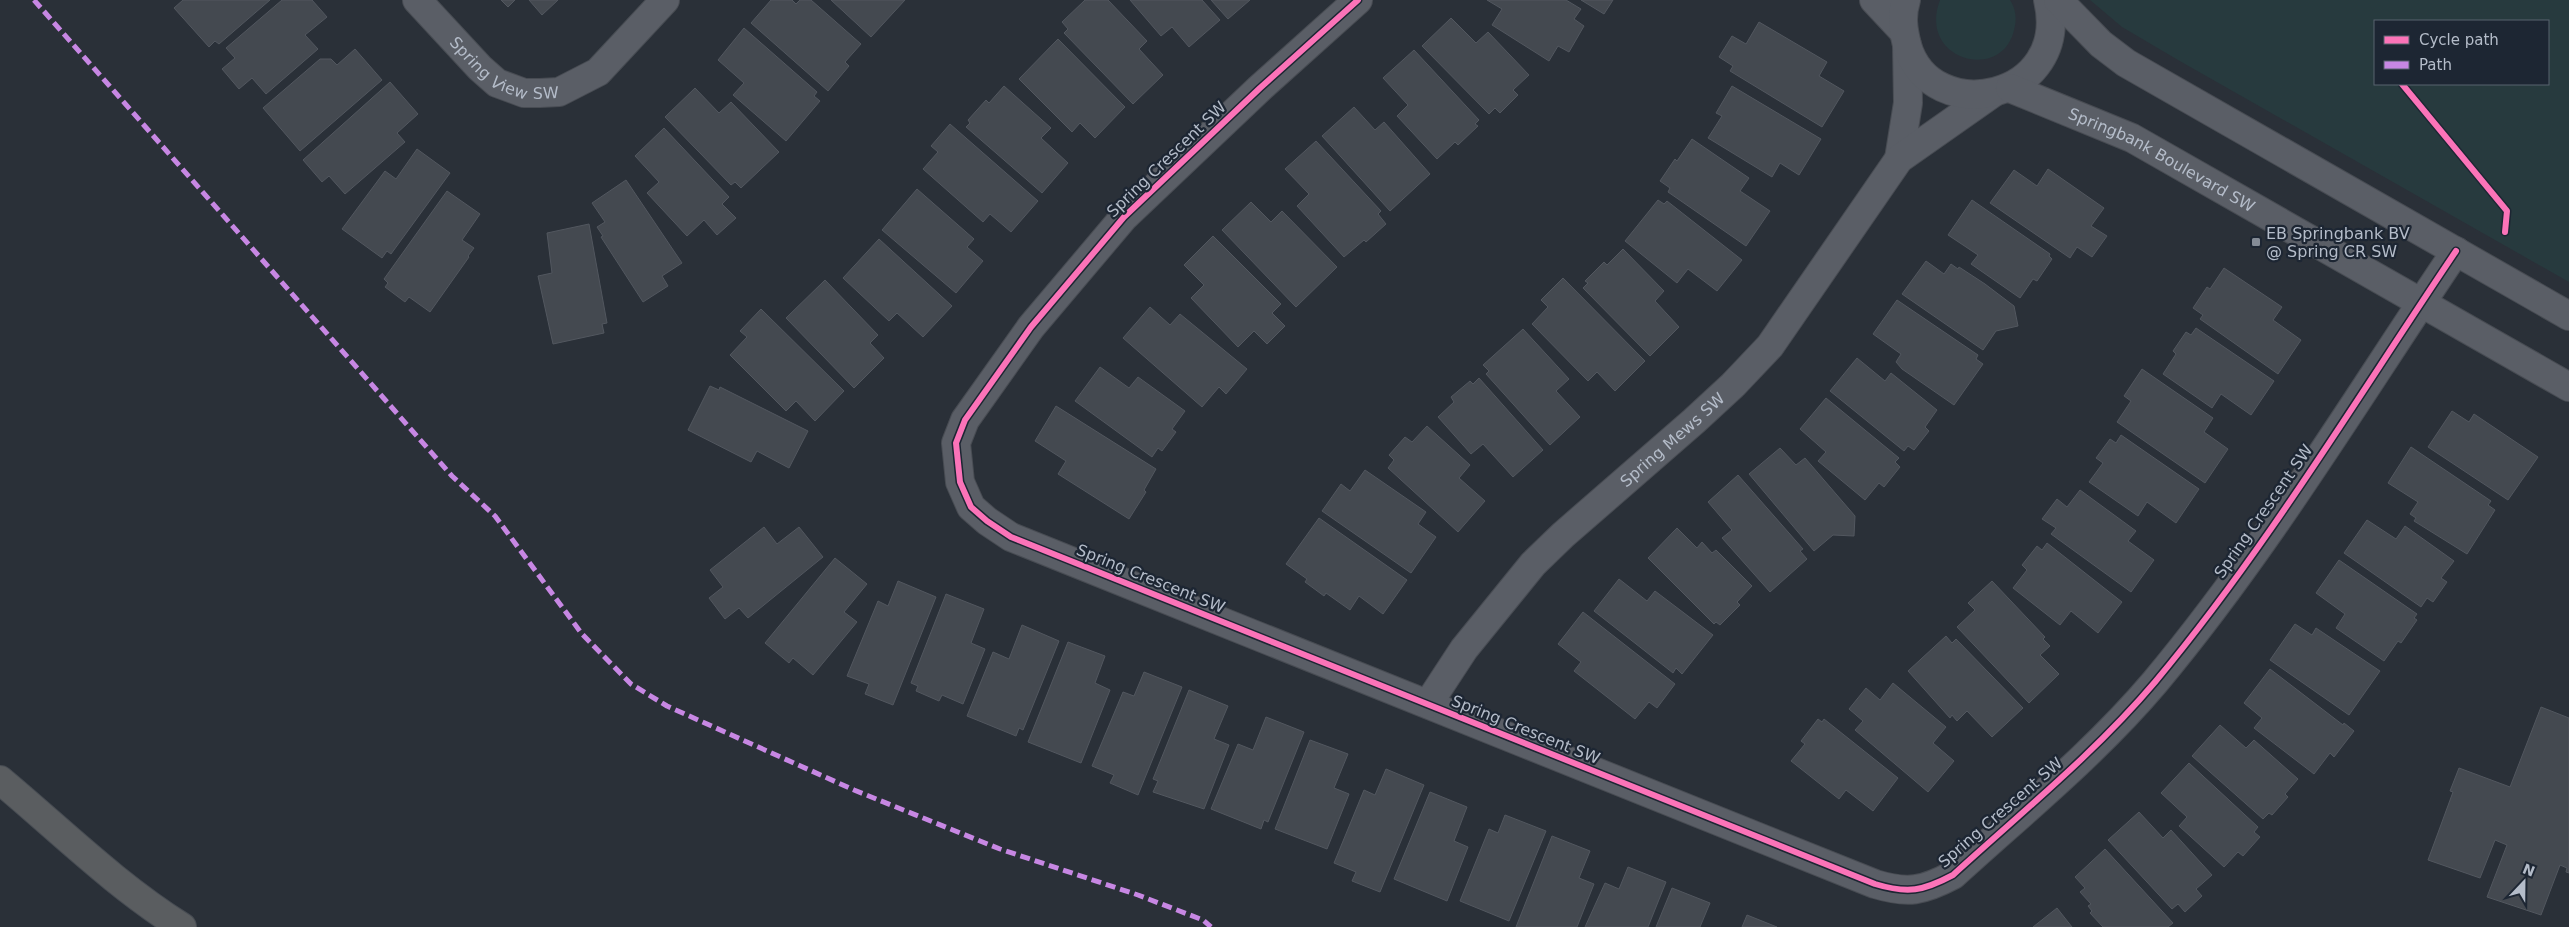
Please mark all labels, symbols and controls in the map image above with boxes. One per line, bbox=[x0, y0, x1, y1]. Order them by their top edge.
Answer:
legend bbox=[2374, 20, 2549, 85]
text: Cycle path bbox=[2419, 31, 2499, 49]
street label: Spring View SW bbox=[446, 33, 559, 104]
text: Path bbox=[2419, 56, 2452, 74]
street label: Spring Crescent SW bbox=[1103, 97, 1230, 221]
street label: Springbank Boulevard SW bbox=[2065, 104, 2258, 216]
place label: EB Springbank BV @ Spring CR SW bbox=[2266, 224, 2410, 261]
marker: EB Springbank BV @ Spring CR SW bbox=[2250, 236, 2262, 248]
street label: Spring Mews SW bbox=[1616, 389, 1729, 491]
street label: Spring Crescent SW bbox=[2210, 441, 2317, 582]
street label: Spring Crescent SW bbox=[1074, 540, 1228, 617]
street label: Spring Crescent SW bbox=[1449, 691, 1603, 768]
street label: Spring Crescent SW bbox=[1934, 753, 2066, 872]
north arrow bbox=[2499, 857, 2549, 907]
text: N bbox=[2520, 860, 2537, 880]

